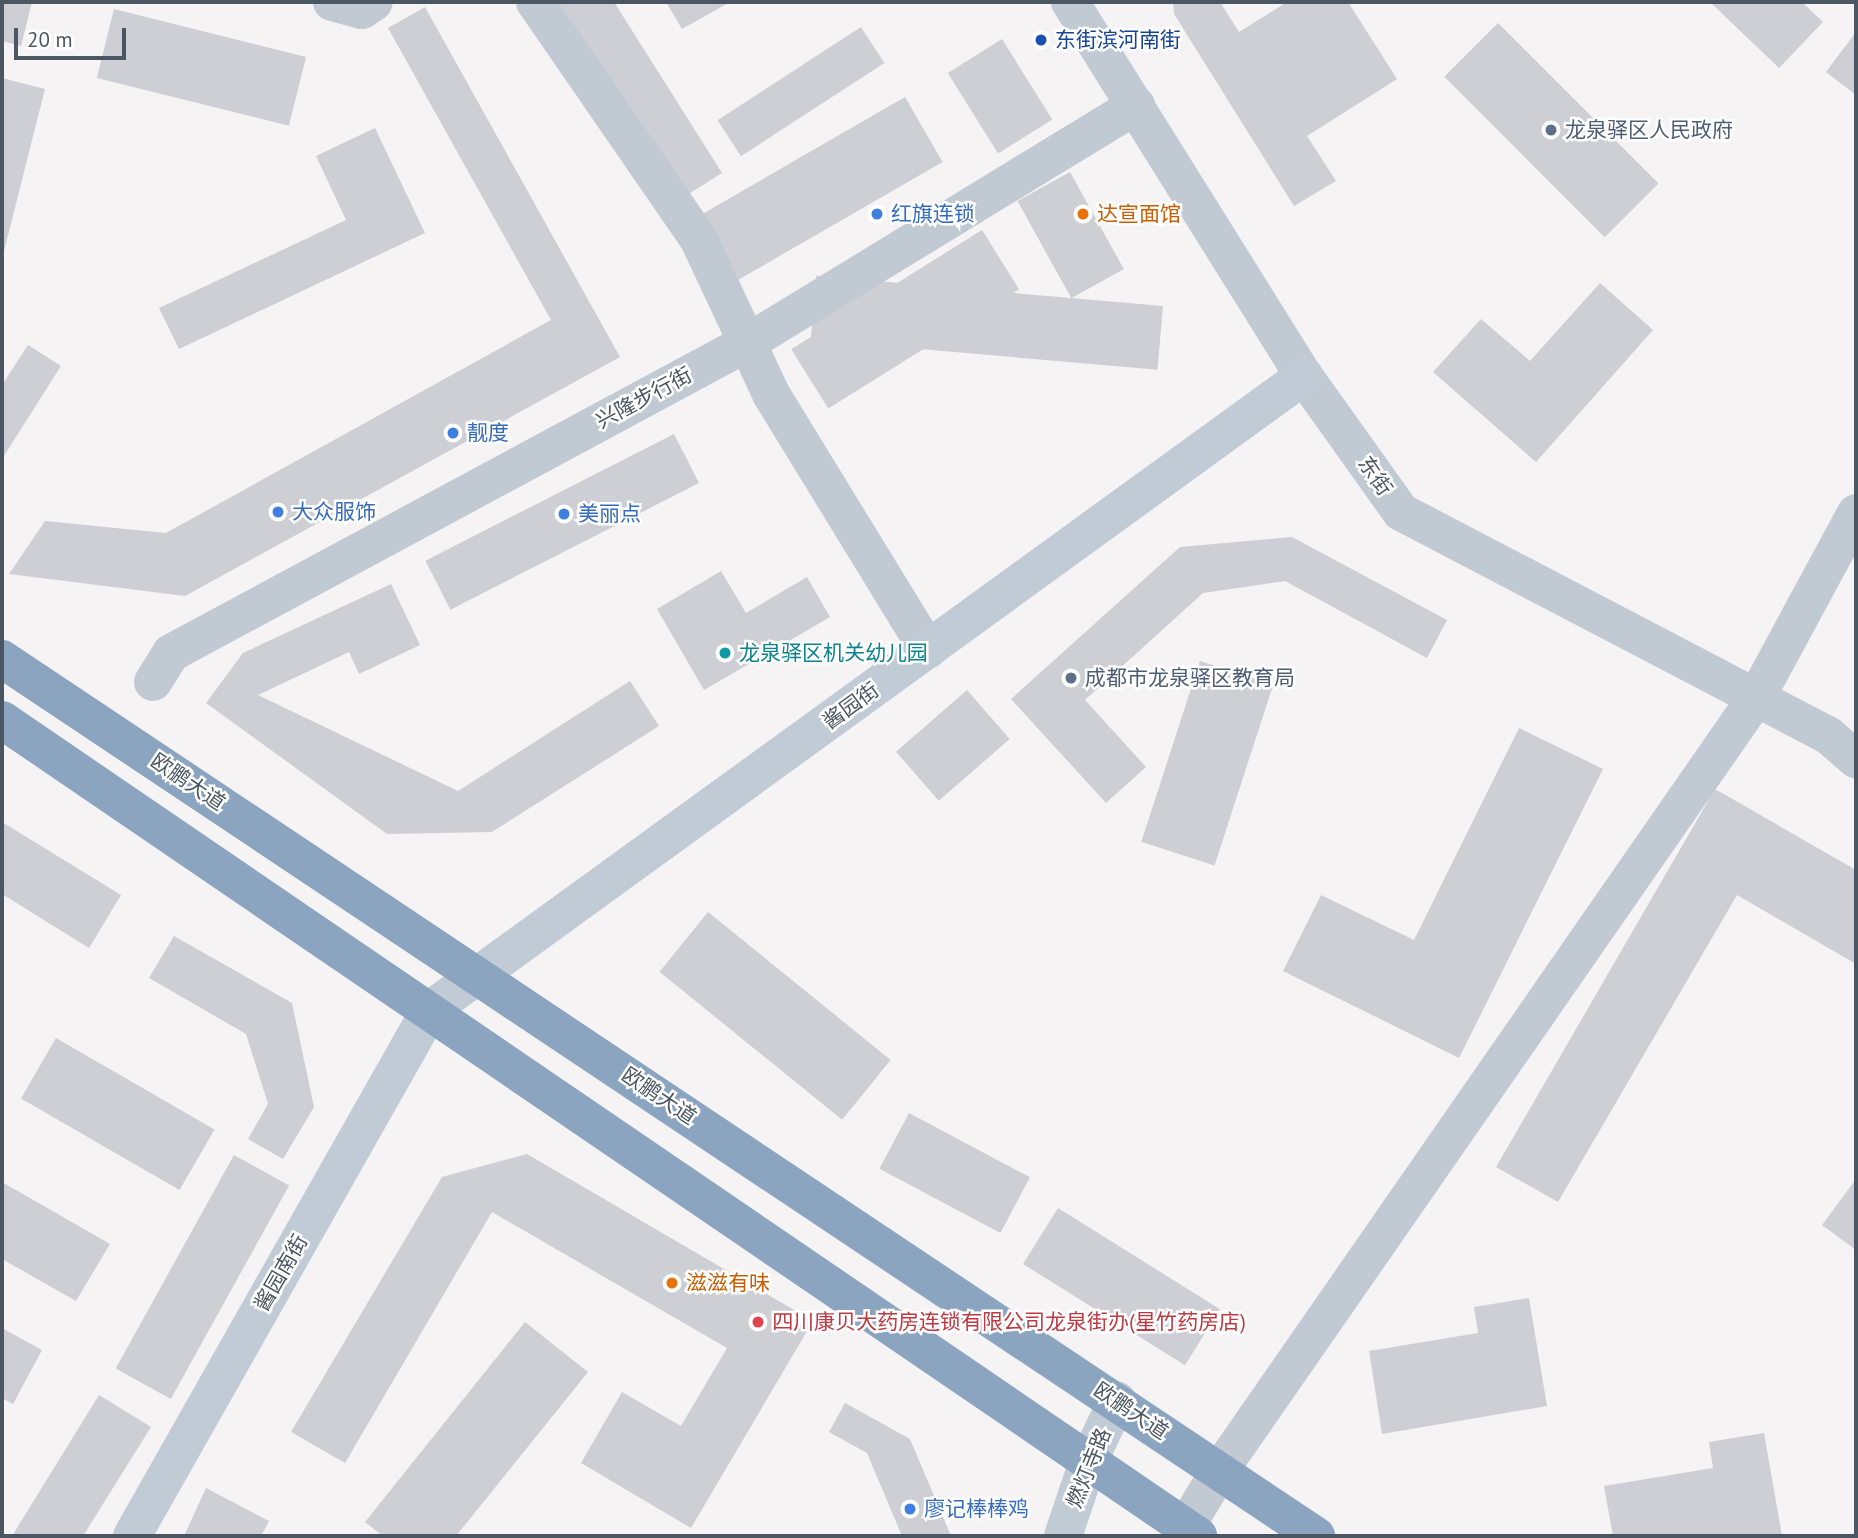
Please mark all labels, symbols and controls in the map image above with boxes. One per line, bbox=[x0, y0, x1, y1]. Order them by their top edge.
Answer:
scale bar bbox=[18, 14, 130, 58]
text: 20 m bbox=[27, 26, 73, 53]
place label: 东街滨河南街 bbox=[1055, 27, 1181, 53]
marker: 东街滨河南街 bbox=[1033, 32, 1049, 48]
place label: 龙泉驿区人民政府 bbox=[1565, 117, 1733, 143]
marker: 龙泉驿区人民政府 bbox=[1543, 122, 1559, 138]
place label: 红旗连锁 bbox=[891, 201, 975, 227]
place label: 达宣面馆 bbox=[1097, 201, 1181, 227]
marker: 红旗连锁 bbox=[869, 206, 885, 222]
marker: 达宣面馆 bbox=[1075, 206, 1091, 222]
street label: 兴隆步行街 bbox=[592, 362, 696, 434]
place label: 靓度 bbox=[467, 420, 509, 446]
marker: 靓度 bbox=[445, 425, 461, 441]
street label: 东街 bbox=[1353, 452, 1397, 500]
place label: 大众服饰 bbox=[292, 499, 376, 525]
place label: 美丽点 bbox=[578, 501, 641, 527]
marker: 大众服饰 bbox=[270, 504, 286, 520]
marker: 美丽点 bbox=[556, 506, 572, 522]
place label: 龙泉驿区机关幼儿园 bbox=[739, 640, 928, 666]
marker: 龙泉驿区机关幼儿园 bbox=[717, 645, 733, 661]
place label: 成都市龙泉驿区教育局 bbox=[1085, 665, 1295, 691]
marker: 成都市龙泉驿区教育局 bbox=[1063, 670, 1079, 686]
street label: 酱园街 bbox=[818, 677, 884, 735]
street label: 欧鹏大道 bbox=[146, 748, 230, 816]
street label: 欧鹏大道 bbox=[617, 1062, 701, 1130]
street label: 酱园南街 bbox=[249, 1230, 313, 1316]
place label: 滋滋有味 bbox=[686, 1270, 770, 1296]
marker: 滋滋有味 bbox=[664, 1275, 680, 1291]
place label: 四川康贝大药房连锁有限公司龙泉街办(星竹药房店) bbox=[772, 1309, 1246, 1335]
marker: 四川康贝大药房连锁有限公司龙泉街办(星竹药房店) bbox=[750, 1314, 766, 1330]
street label: 欧鹏大道 bbox=[1089, 1377, 1173, 1445]
street label: 燃灯寺路 bbox=[1062, 1424, 1116, 1512]
place label: 廖记棒棒鸡 bbox=[924, 1496, 1029, 1522]
marker: 廖记棒棒鸡 bbox=[902, 1501, 918, 1517]

